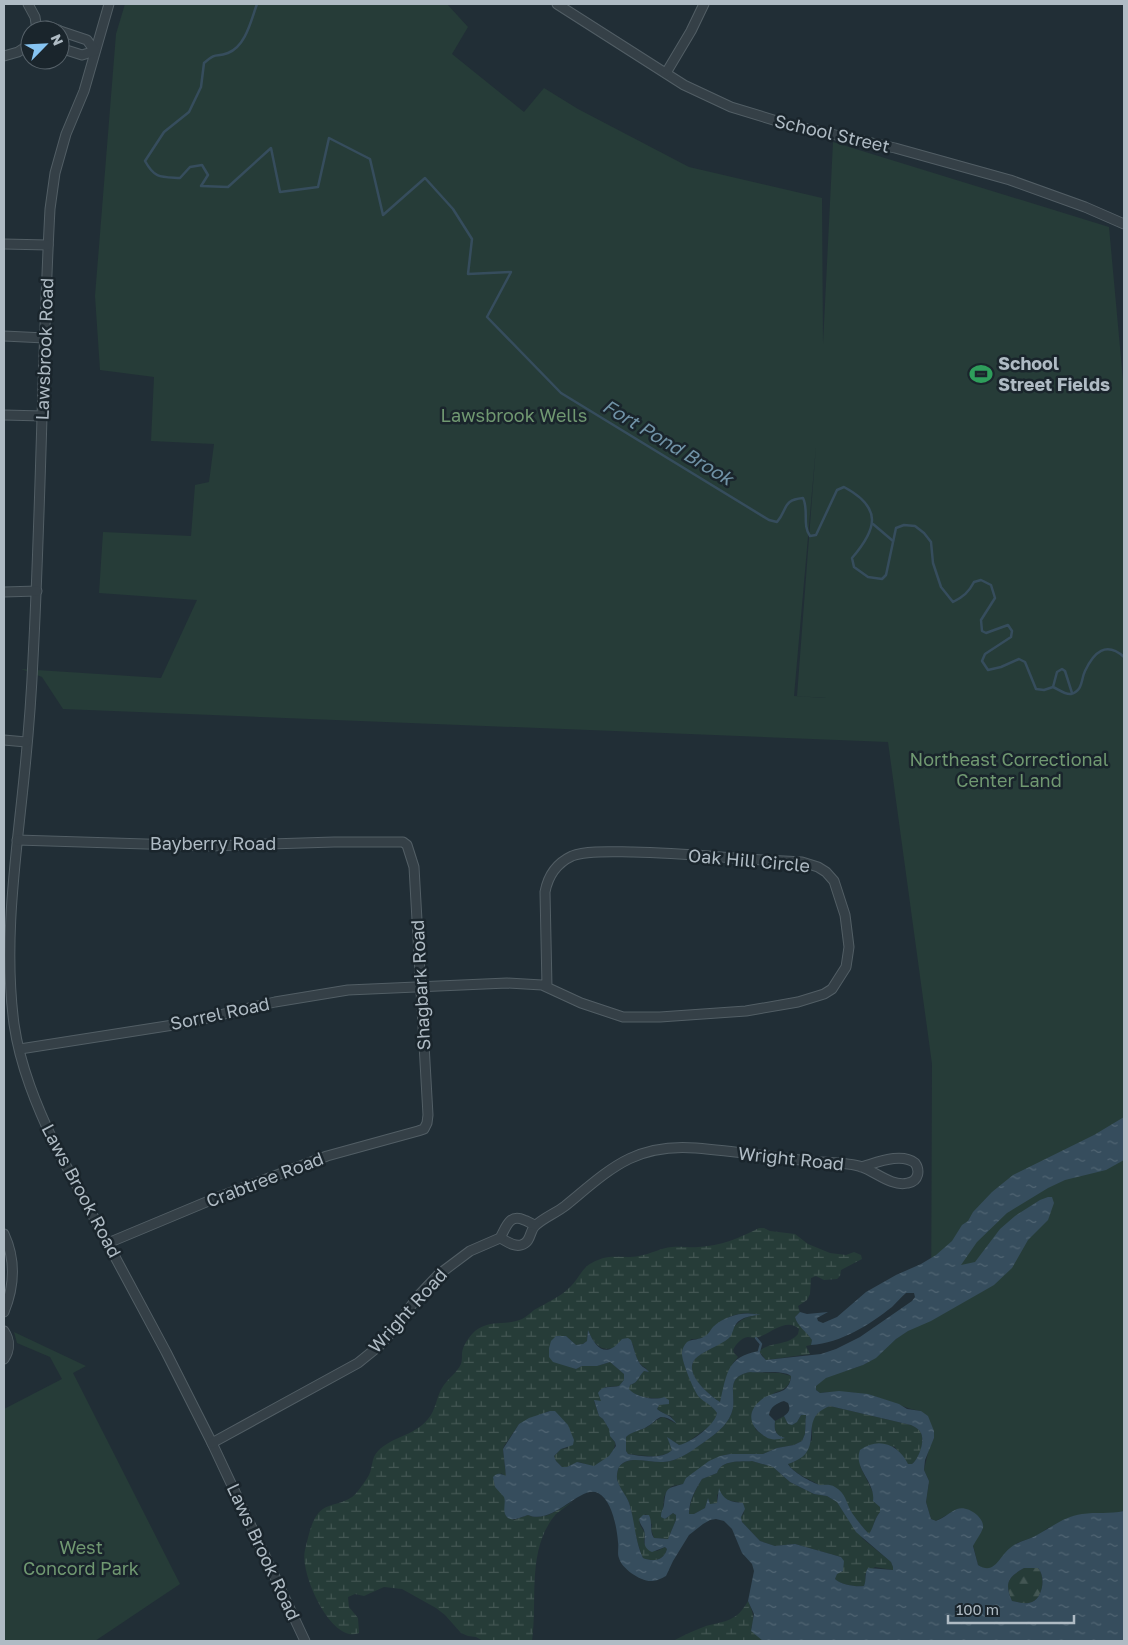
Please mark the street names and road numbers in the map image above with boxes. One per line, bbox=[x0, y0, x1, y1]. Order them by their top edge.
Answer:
street label: School Street bbox=[772, 109, 892, 157]
street label: Lawsbrook Road bbox=[31, 277, 57, 421]
street label: Bayberry Road bbox=[150, 832, 276, 854]
street label: Oak Hill Circle bbox=[687, 844, 811, 876]
street label: Shagbark Road bbox=[406, 919, 434, 1051]
street label: Sorrel Road bbox=[168, 992, 271, 1034]
street label: Laws Brook Road bbox=[37, 1120, 126, 1261]
street label: Wright Road bbox=[737, 1141, 845, 1175]
street label: Crabtree Road bbox=[203, 1147, 326, 1212]
street label: Wright Road bbox=[363, 1263, 451, 1357]
street label: Laws Brook Road bbox=[223, 1480, 305, 1623]

